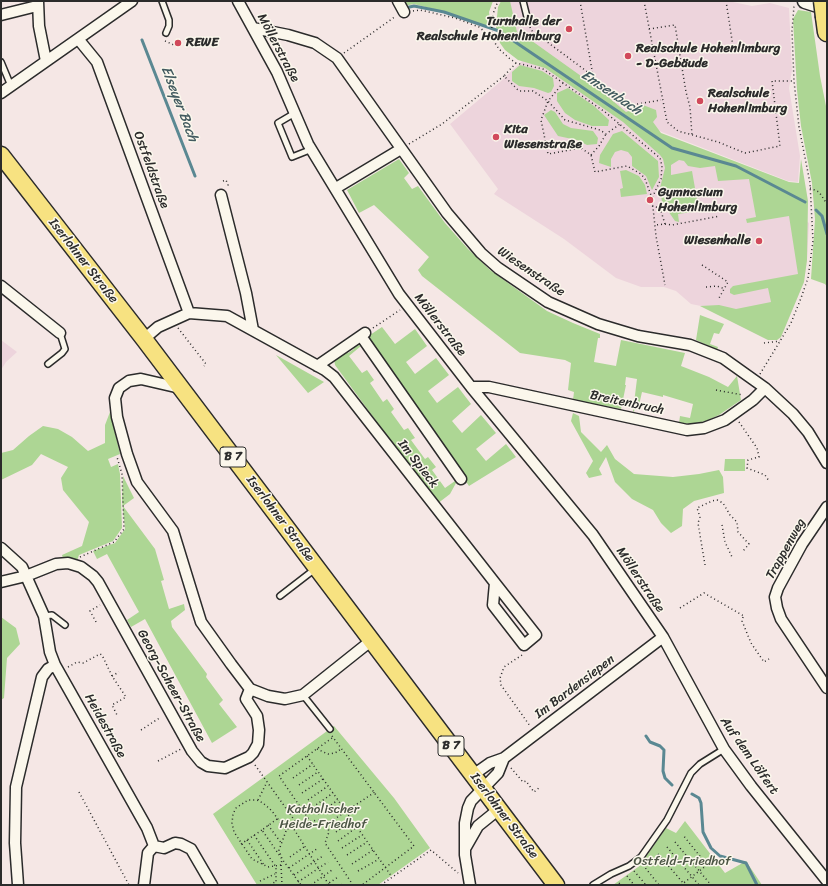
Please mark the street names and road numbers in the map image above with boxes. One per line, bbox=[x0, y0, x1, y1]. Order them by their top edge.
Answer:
street label: Möllerstraße bbox=[253, 11, 303, 85]
street label: Ostfeldstraße bbox=[130, 129, 172, 211]
street label: Iserlohner Straße bbox=[45, 215, 121, 307]
street label: Wiesenstraße bbox=[494, 244, 568, 300]
street label: Möllerstraße bbox=[411, 290, 469, 360]
street label: Breitenbruch bbox=[588, 388, 666, 418]
street label: Im Spieck bbox=[394, 437, 442, 491]
road number: B 7 bbox=[220, 447, 246, 467]
street label: Iserlohner Straße bbox=[243, 473, 317, 565]
street label: Trappenweg bbox=[763, 516, 809, 582]
street label: Möllerstraße bbox=[612, 544, 668, 616]
street label: Georg-Scheer-Straße bbox=[134, 627, 208, 745]
street label: Im Bardensiepen bbox=[532, 652, 618, 722]
street label: Heidestraße bbox=[81, 691, 129, 761]
street label: Auf dem Lölfert bbox=[716, 714, 782, 798]
road number: B 7 bbox=[438, 736, 464, 756]
street label: Iserlohner Straße bbox=[467, 770, 541, 862]

